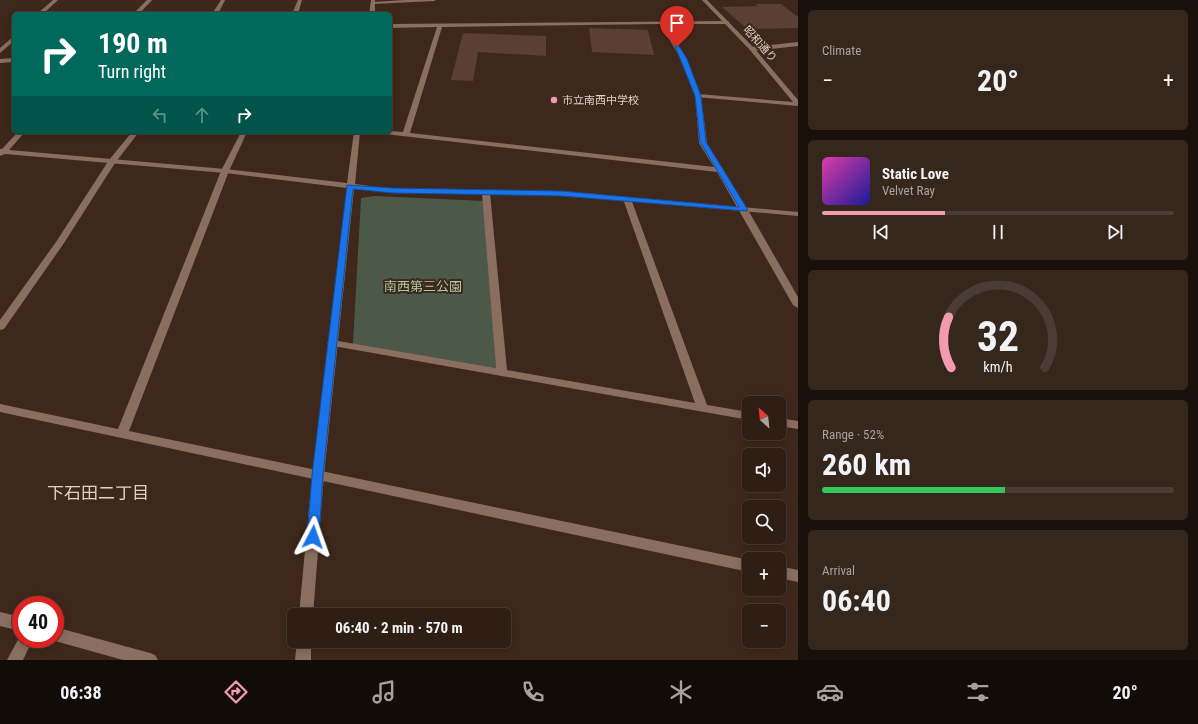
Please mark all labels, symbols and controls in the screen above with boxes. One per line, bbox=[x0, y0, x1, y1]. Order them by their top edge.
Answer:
pin bbox=[660, 6, 694, 47]
icon: arrive bbox=[666, 12, 688, 34]
street label: 昭和通り bbox=[740, 23, 780, 65]
text: 190 m bbox=[98, 27, 168, 60]
icon: right bbox=[32, 28, 84, 80]
text: Climate bbox=[822, 43, 861, 58]
text: Turn right bbox=[98, 61, 166, 82]
text: 20° bbox=[977, 63, 1019, 98]
text: − bbox=[822, 68, 833, 93]
text: + bbox=[1163, 68, 1174, 93]
place label: 市立南西中学校 bbox=[562, 94, 639, 107]
marker: 市立南西中学校 bbox=[549, 95, 559, 105]
icon: left bbox=[149, 104, 171, 126]
icon: ahead bbox=[191, 104, 213, 126]
icon: right bbox=[233, 104, 255, 126]
text: Static Love bbox=[882, 165, 949, 183]
text: Velvet Ray bbox=[882, 183, 935, 198]
icon: previous bbox=[870, 221, 892, 243]
icon: pause bbox=[987, 221, 1009, 243]
icon: next bbox=[1104, 221, 1126, 243]
park label: 南西第三公園 bbox=[384, 279, 462, 294]
text: 32 bbox=[977, 312, 1019, 361]
text: km/h bbox=[983, 359, 1013, 375]
north arrow bbox=[742, 396, 786, 440]
map controls bbox=[742, 396, 786, 648]
text: Range · 52% bbox=[822, 427, 884, 442]
text: 260 km bbox=[822, 447, 911, 482]
button: sound bbox=[742, 448, 786, 492]
district label: 下石田二丁目 bbox=[47, 483, 149, 503]
button: search bbox=[742, 500, 786, 544]
position arrow bbox=[292, 516, 334, 558]
button: + bbox=[742, 552, 786, 596]
text: Arrival bbox=[822, 563, 855, 578]
text: 06:40 bbox=[822, 583, 891, 618]
speed limit sign: 40 bbox=[12, 596, 64, 648]
button: − bbox=[742, 604, 786, 648]
text: 06:40 · 2 min · 570 m bbox=[335, 619, 463, 637]
icon: directions bbox=[222, 678, 250, 706]
icon: music bbox=[370, 678, 398, 706]
icon: phone bbox=[519, 678, 547, 706]
icon: climate bbox=[667, 678, 695, 706]
icon: car bbox=[816, 678, 844, 706]
icon: filters bbox=[964, 678, 992, 706]
text: 06:38 bbox=[60, 682, 102, 703]
text: 20° bbox=[1112, 682, 1138, 703]

